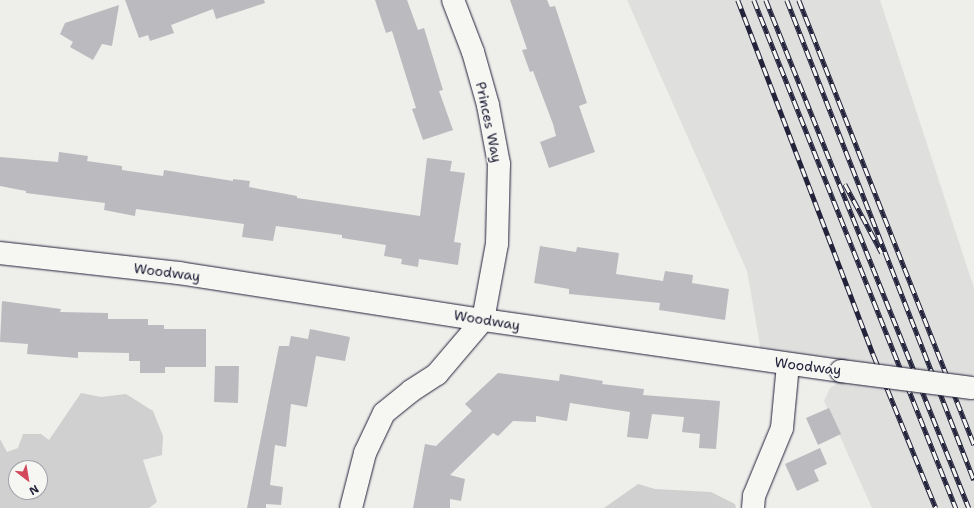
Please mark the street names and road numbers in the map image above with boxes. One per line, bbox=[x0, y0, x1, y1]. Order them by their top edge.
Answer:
street label: Princes Way bbox=[472, 80, 506, 164]
street label: Woodway bbox=[133, 260, 201, 284]
street label: Woodway bbox=[453, 306, 521, 334]
street label: Woodway bbox=[774, 354, 842, 378]

